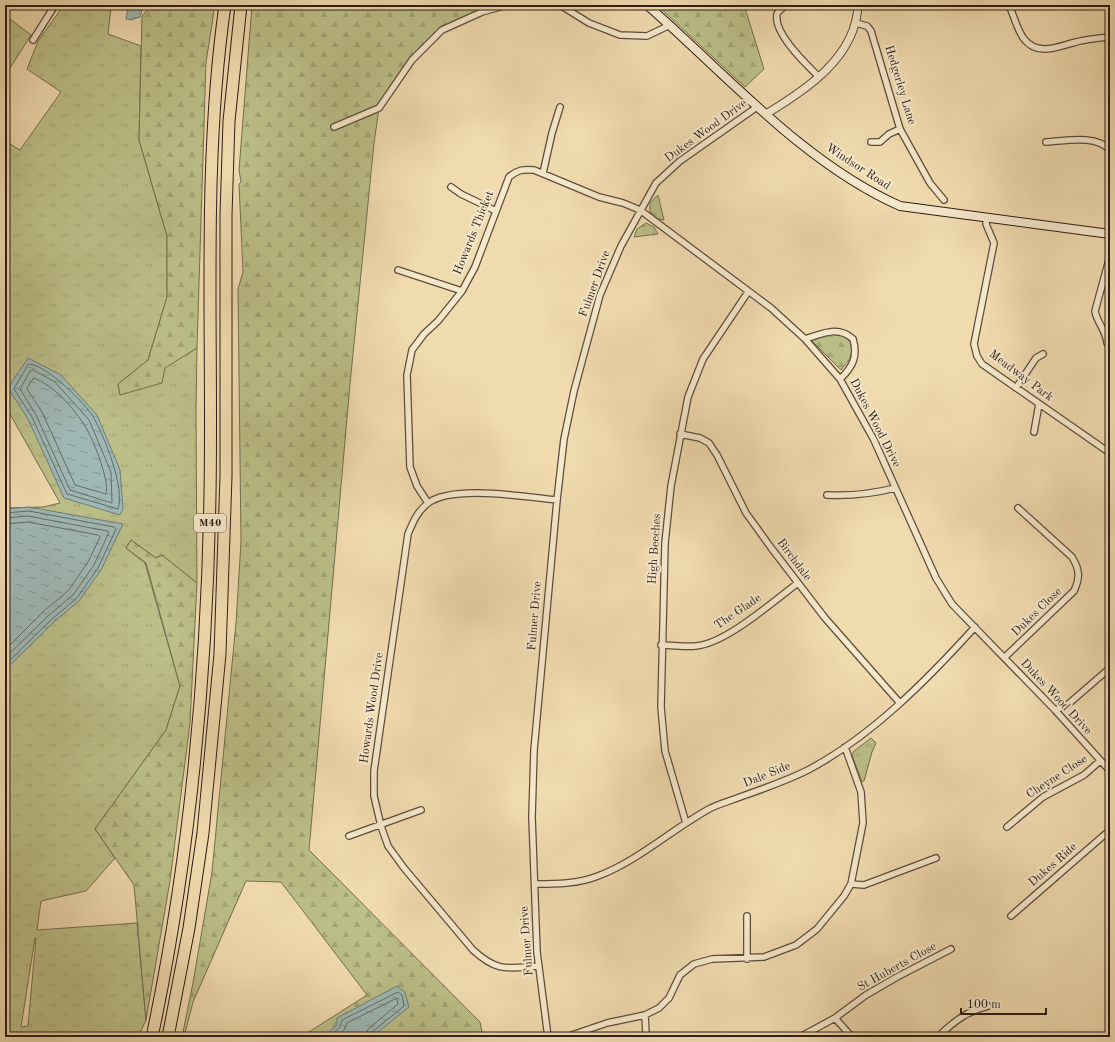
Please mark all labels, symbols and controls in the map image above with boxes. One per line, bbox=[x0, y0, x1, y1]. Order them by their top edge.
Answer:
street label: Hedgerley Lane bbox=[882, 44, 918, 127]
street label: Dukes Wood Drive bbox=[663, 97, 750, 165]
street label: Windsor Road bbox=[824, 142, 892, 192]
street label: Howards Thicket bbox=[452, 189, 496, 277]
street label: Fulmer Drive bbox=[577, 249, 613, 319]
street label: Meadway Park bbox=[987, 348, 1055, 404]
street label: Dukes Wood Drive bbox=[847, 377, 903, 470]
street label: High Beeches bbox=[647, 513, 663, 585]
road number: M40 bbox=[194, 514, 226, 532]
street label: Birchdale bbox=[774, 537, 814, 584]
street label: Fulmer Drive bbox=[526, 580, 544, 651]
street label: Dukes Close bbox=[1010, 585, 1065, 639]
street label: The Glade bbox=[712, 592, 764, 632]
street label: Howards Wood Drive bbox=[358, 651, 386, 764]
street label: Dukes Wood Drive bbox=[1018, 657, 1094, 737]
street label: Cheyne Close bbox=[1024, 753, 1090, 801]
street label: Dale Side bbox=[742, 760, 793, 790]
street label: Dukes Ride bbox=[1027, 841, 1080, 889]
street label: Fulmer Drive bbox=[519, 905, 535, 976]
street label: St Huberts Close bbox=[856, 940, 939, 994]
scale bar bbox=[961, 990, 1046, 1016]
text: 100 m bbox=[967, 999, 1001, 1011]

